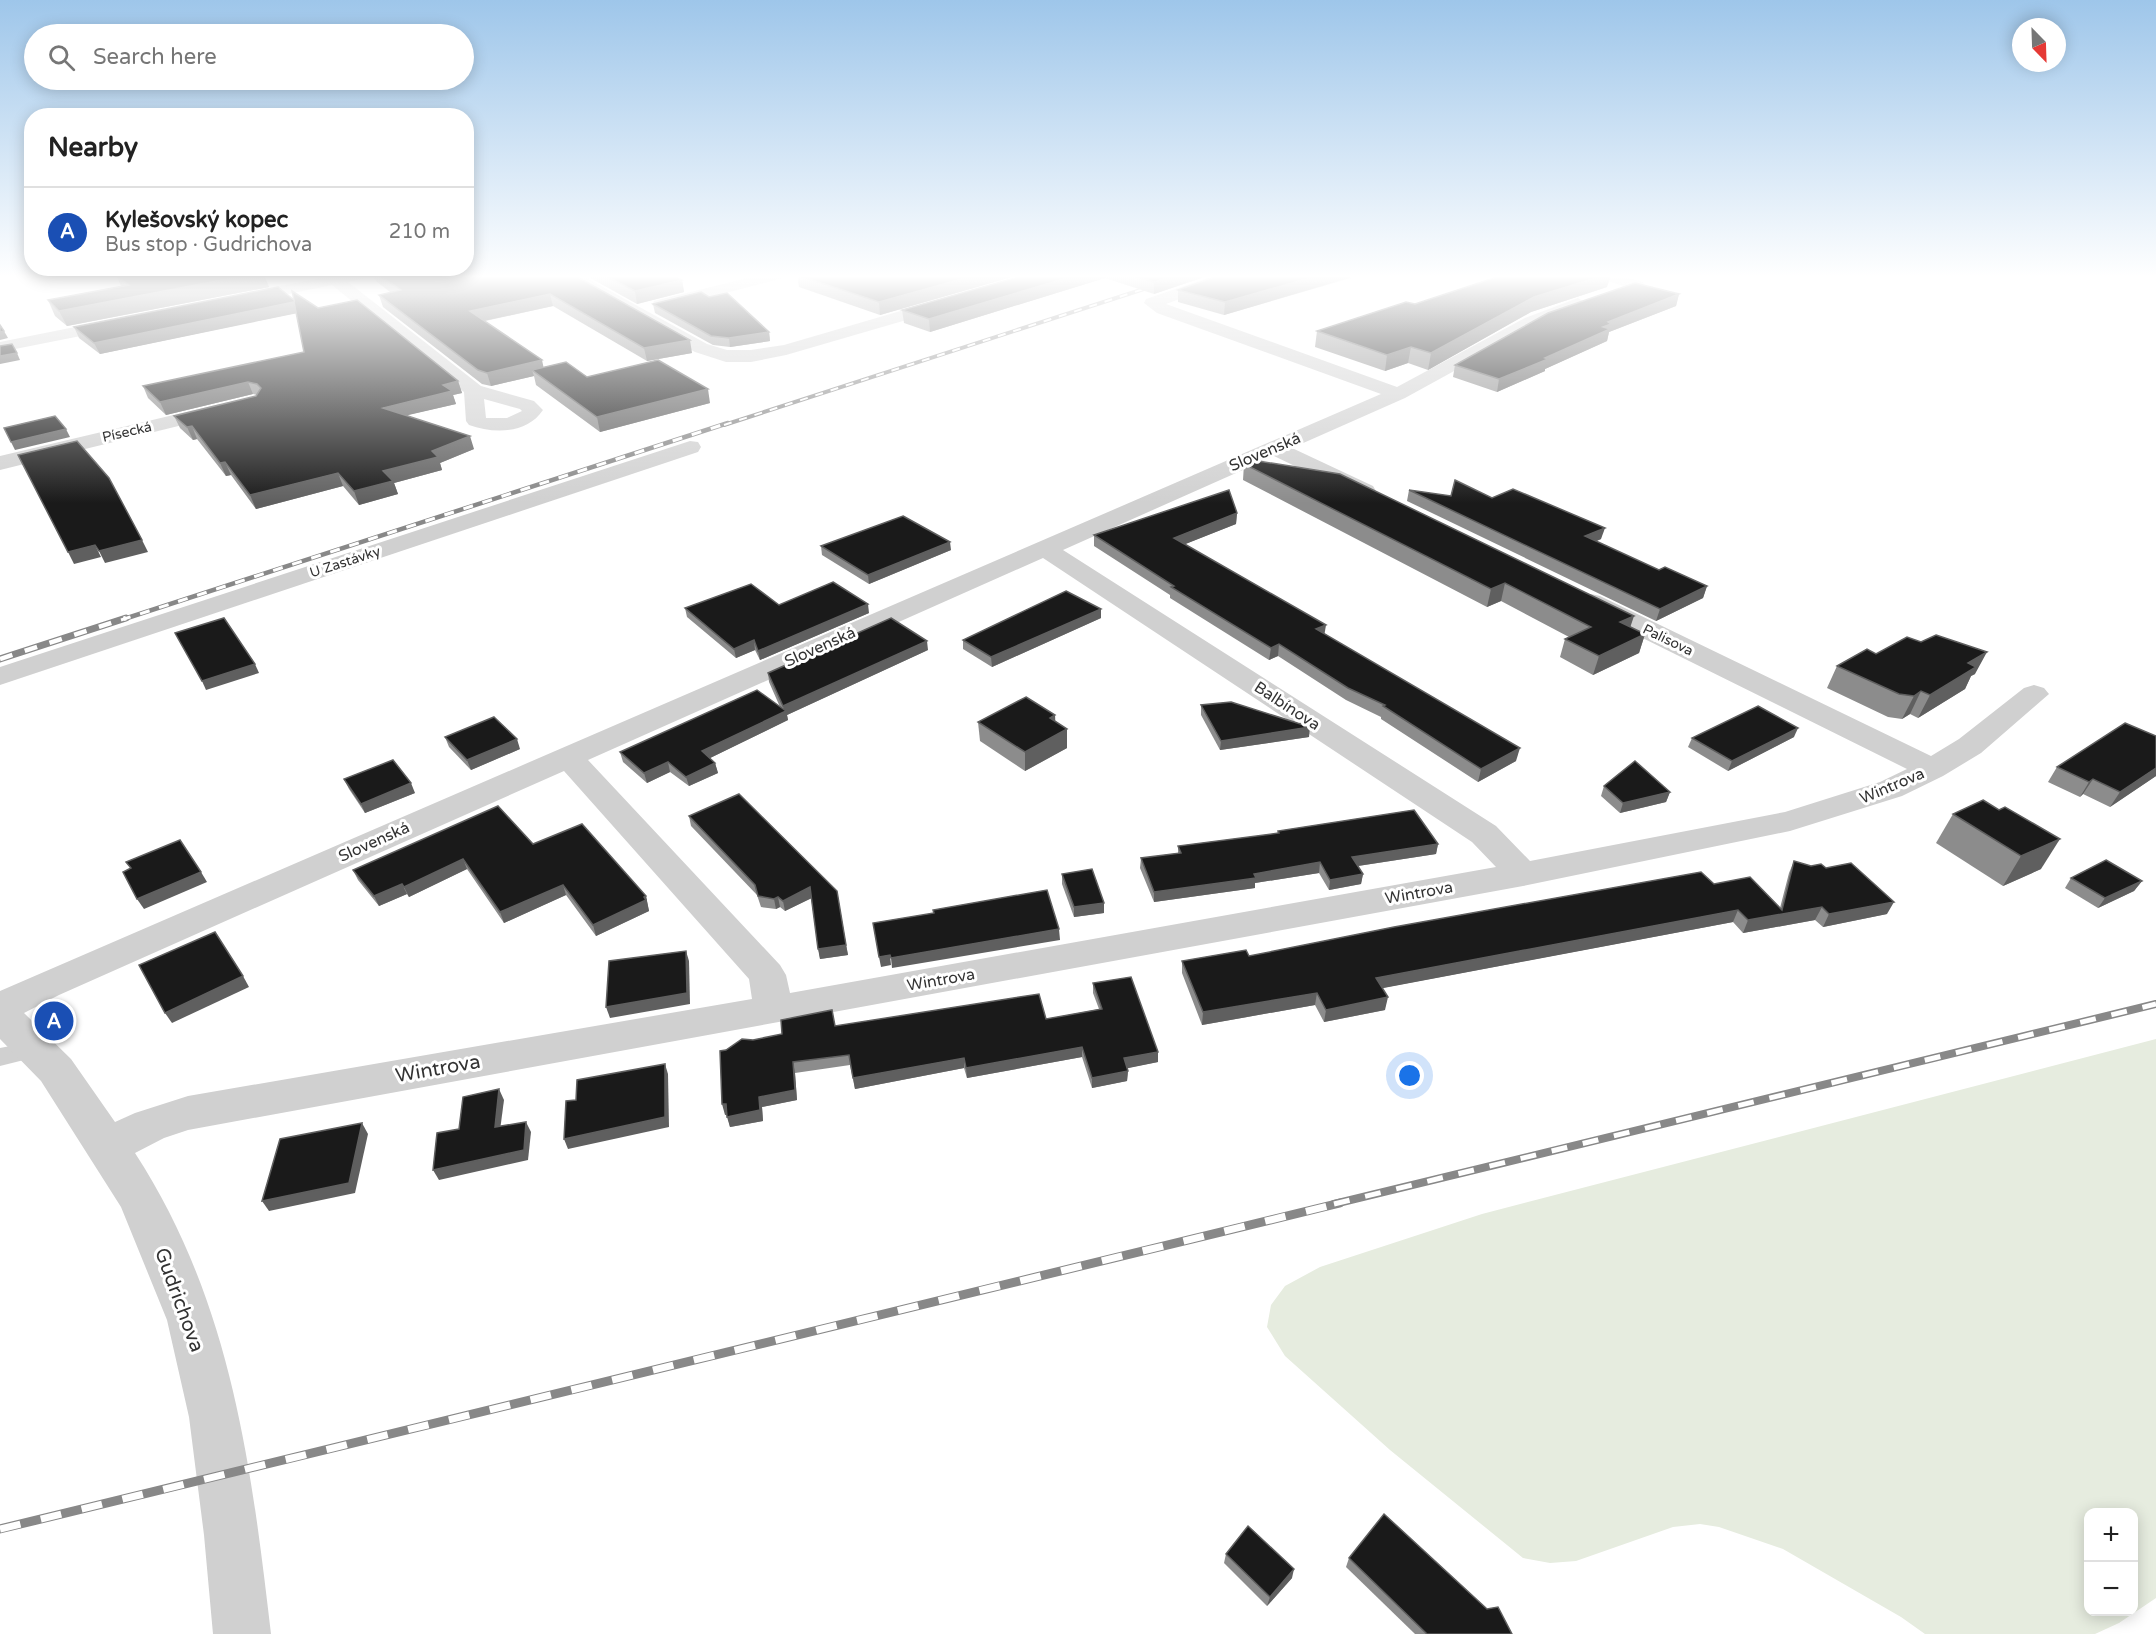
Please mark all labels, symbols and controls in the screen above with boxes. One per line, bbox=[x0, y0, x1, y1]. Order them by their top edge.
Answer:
north arrow bbox=[2012, 18, 2066, 72]
search box bbox=[24, 24, 474, 90]
icon: search bbox=[45, 41, 78, 74]
text: Search here bbox=[93, 44, 217, 70]
text: Nearby bbox=[48, 132, 138, 163]
text: Kylešovský kopec bbox=[105, 207, 288, 233]
text: A bbox=[60, 220, 75, 244]
text: 210 m bbox=[389, 220, 450, 244]
text: Bus stop · Gudrichova bbox=[105, 233, 312, 257]
street label: Písecká bbox=[101, 418, 153, 446]
street label: Slovenská bbox=[1226, 428, 1304, 476]
street label: U Zastávky bbox=[307, 542, 383, 581]
street label: Palisova bbox=[1640, 620, 1696, 660]
street label: Slovenská bbox=[781, 622, 859, 672]
street label: Balbínova bbox=[1250, 677, 1324, 735]
street label: Wintrova bbox=[1857, 763, 1927, 809]
street label: Slovenská bbox=[335, 817, 413, 867]
street label: Wintrova bbox=[1384, 877, 1454, 909]
street label: Wintrova bbox=[906, 964, 976, 996]
pin: A bbox=[34, 998, 74, 1044]
street label: Wintrova bbox=[394, 1050, 482, 1088]
your location bbox=[1395, 1061, 1424, 1090]
street label: Gudrichova bbox=[149, 1245, 209, 1355]
map controls bbox=[2084, 1508, 2138, 1616]
button: + bbox=[2084, 1508, 2138, 1562]
button: − bbox=[2084, 1562, 2138, 1616]

